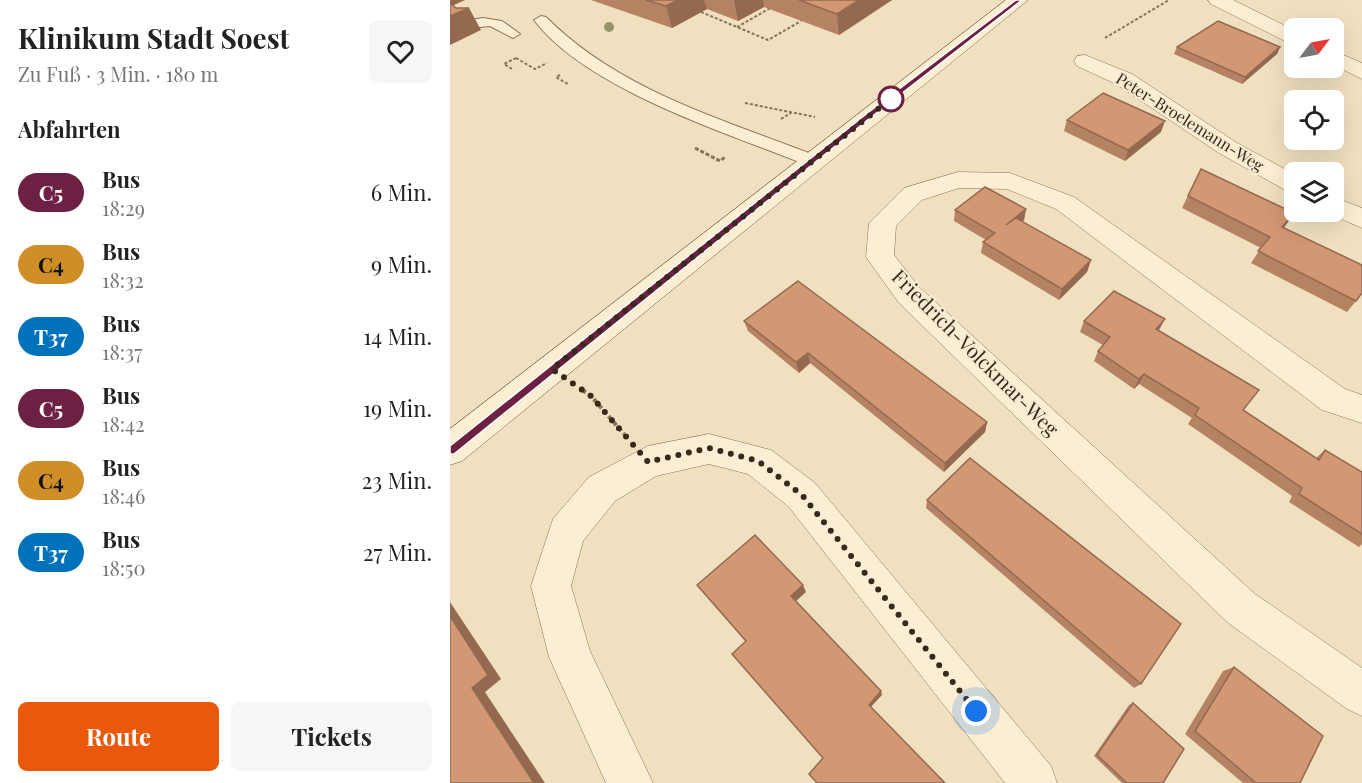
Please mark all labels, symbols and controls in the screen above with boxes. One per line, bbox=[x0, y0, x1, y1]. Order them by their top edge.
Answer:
north arrow bbox=[1284, 18, 1344, 78]
map controls bbox=[1284, 18, 1344, 222]
text: Klinikum Stadt Soest bbox=[18, 19, 289, 56]
button: heart bbox=[369, 20, 432, 83]
text: Zu Fuß · 3 Min. · 180 m bbox=[18, 60, 218, 87]
street label: Peter-Broelemann-Weg bbox=[1112, 67, 1269, 176]
unlabelled marker bbox=[878, 86, 904, 112]
button: locate bbox=[1284, 90, 1344, 150]
text: Abfahrten bbox=[18, 114, 121, 144]
button: layers bbox=[1284, 162, 1344, 222]
text: Bus bbox=[102, 164, 140, 194]
text: 6 Min. bbox=[371, 177, 432, 207]
text: C5 bbox=[39, 178, 63, 206]
text: 18:29 bbox=[102, 194, 145, 221]
text: Bus bbox=[102, 236, 140, 266]
text: 9 Min. bbox=[371, 249, 432, 279]
text: C4 bbox=[38, 250, 64, 278]
street label: Friedrich-Volckmar-Weg bbox=[887, 263, 1066, 442]
text: 18:32 bbox=[102, 266, 144, 293]
text: Bus bbox=[102, 308, 140, 338]
text: 14 Min. bbox=[363, 321, 432, 351]
text: T37 bbox=[34, 322, 68, 350]
text: 18:37 bbox=[102, 338, 142, 365]
text: Bus bbox=[102, 380, 140, 410]
text: 19 Min. bbox=[363, 393, 432, 423]
text: C5 bbox=[39, 394, 63, 422]
text: 18:42 bbox=[102, 410, 145, 437]
text: Bus bbox=[102, 452, 140, 482]
text: 23 Min. bbox=[362, 465, 432, 495]
text: C4 bbox=[38, 466, 64, 494]
text: 18:46 bbox=[102, 482, 145, 509]
text: Bus bbox=[102, 524, 140, 554]
text: 27 Min. bbox=[363, 537, 432, 567]
text: T37 bbox=[34, 538, 68, 566]
text: 18:50 bbox=[102, 554, 145, 581]
your location bbox=[961, 696, 991, 726]
button: Route bbox=[18, 702, 219, 771]
button: Tickets bbox=[231, 702, 432, 771]

